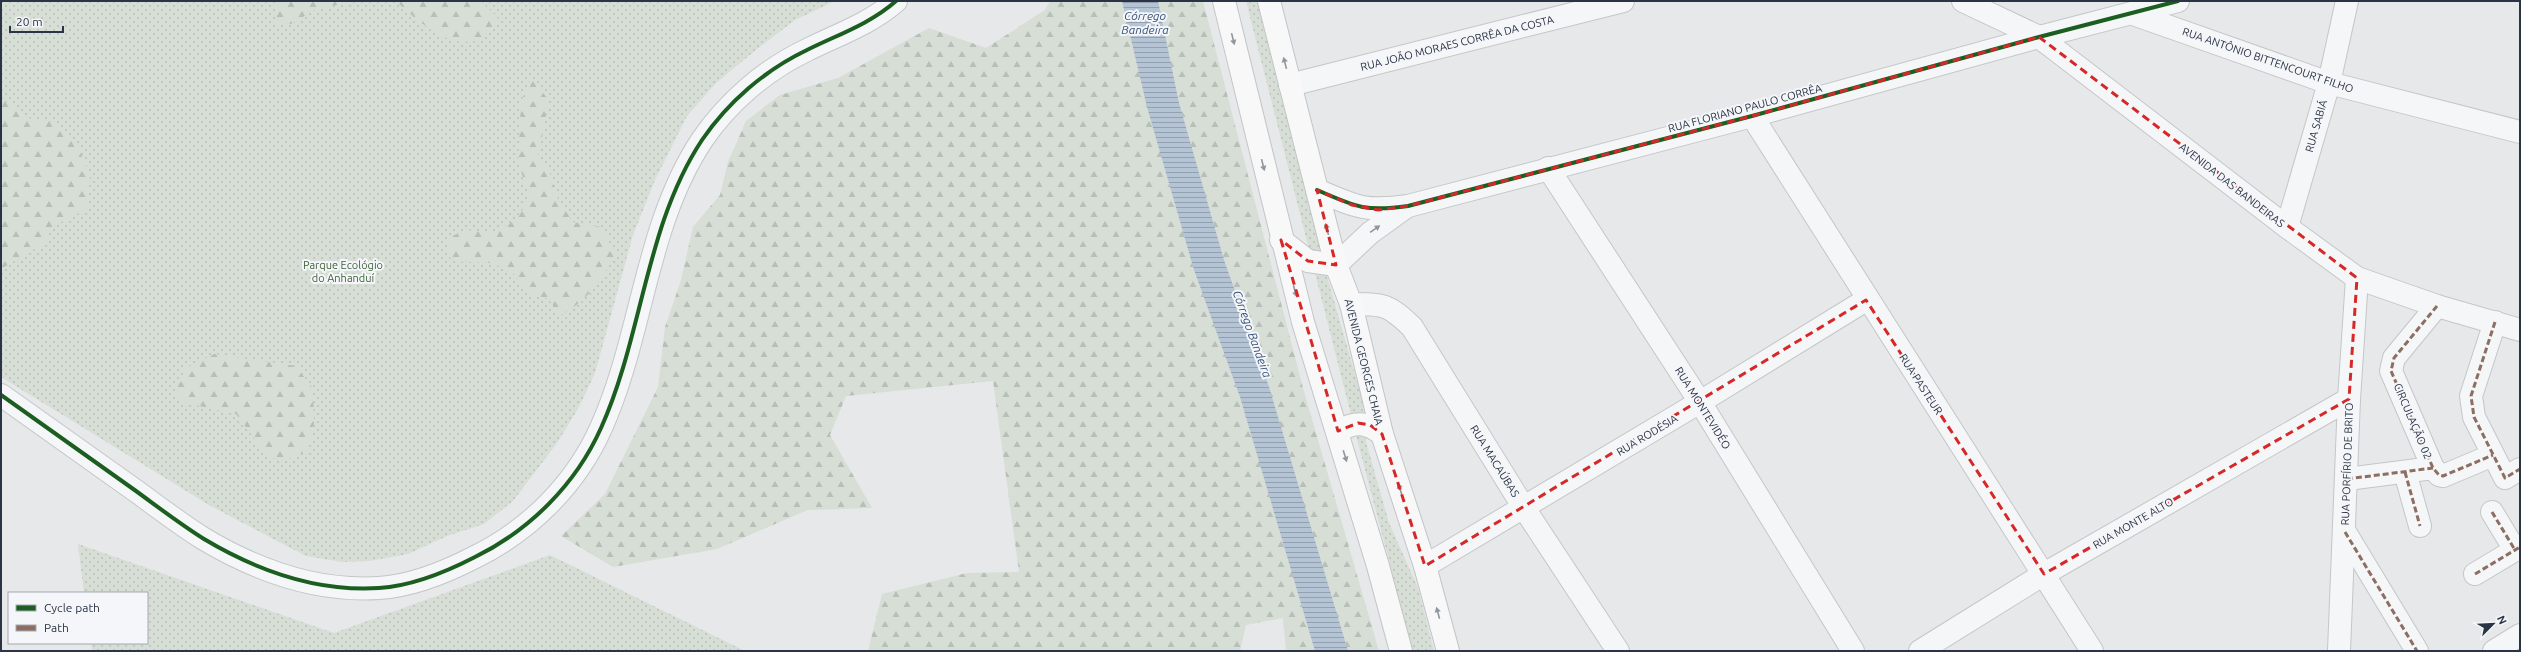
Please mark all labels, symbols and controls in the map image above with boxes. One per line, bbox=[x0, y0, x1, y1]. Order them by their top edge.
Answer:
scale bar bbox=[10, 8, 63, 34]
water label: Córrego Bandeira bbox=[1121, 9, 1169, 36]
street label: RUA JOÃO MORAES CORRÊA DA COSTA bbox=[1359, 12, 1556, 73]
text: 20 m bbox=[16, 15, 43, 28]
street label: RUA ANTÔNIO BITTENCOURT FILHO bbox=[2181, 24, 2355, 95]
one-way arrow bbox=[1230, 33, 1236, 45]
one-way arrow bbox=[1281, 56, 1287, 69]
street label: RUA FLORIANO PAULO CORRÊA bbox=[1667, 80, 1824, 134]
street label: RUA SABIÁ bbox=[2302, 97, 2329, 154]
street label: AVENIDA DAS BANDEIRAS bbox=[2177, 140, 2287, 230]
one-way arrow bbox=[1261, 159, 1267, 171]
one-way arrow bbox=[1324, 223, 1330, 235]
one-way arrow bbox=[1370, 225, 1380, 233]
park label: Parque Ecológio do Anhanduí bbox=[303, 259, 383, 284]
one-way arrow bbox=[1292, 286, 1298, 298]
water label: Córrego Bandeira bbox=[1231, 288, 1274, 380]
street label: AVENIDA GEORGES CHAIA bbox=[1343, 298, 1386, 427]
street label: RUA PASTEUR bbox=[1897, 351, 1945, 417]
street label: RUA MONTEVIDÉO bbox=[1673, 364, 1734, 451]
street label: CIRCULAÇÃO 02 bbox=[2392, 381, 2434, 461]
street label: RUA PORFÍRIO DE BRITO bbox=[2338, 402, 2355, 526]
street label: RUA RODÉSIA bbox=[1614, 411, 1680, 458]
street label: RUA MACAÚBAS bbox=[1468, 422, 1523, 499]
one-way arrow bbox=[1342, 450, 1348, 462]
one-way arrow bbox=[1397, 483, 1403, 495]
street label: RUA MONTE ALTO bbox=[2091, 495, 2175, 551]
legend bbox=[8, 592, 148, 644]
text: Cycle path bbox=[44, 601, 100, 614]
north arrow bbox=[2473, 604, 2513, 644]
one-way arrow bbox=[1434, 607, 1440, 620]
text: N bbox=[2495, 614, 2509, 626]
text: Path bbox=[44, 621, 69, 634]

